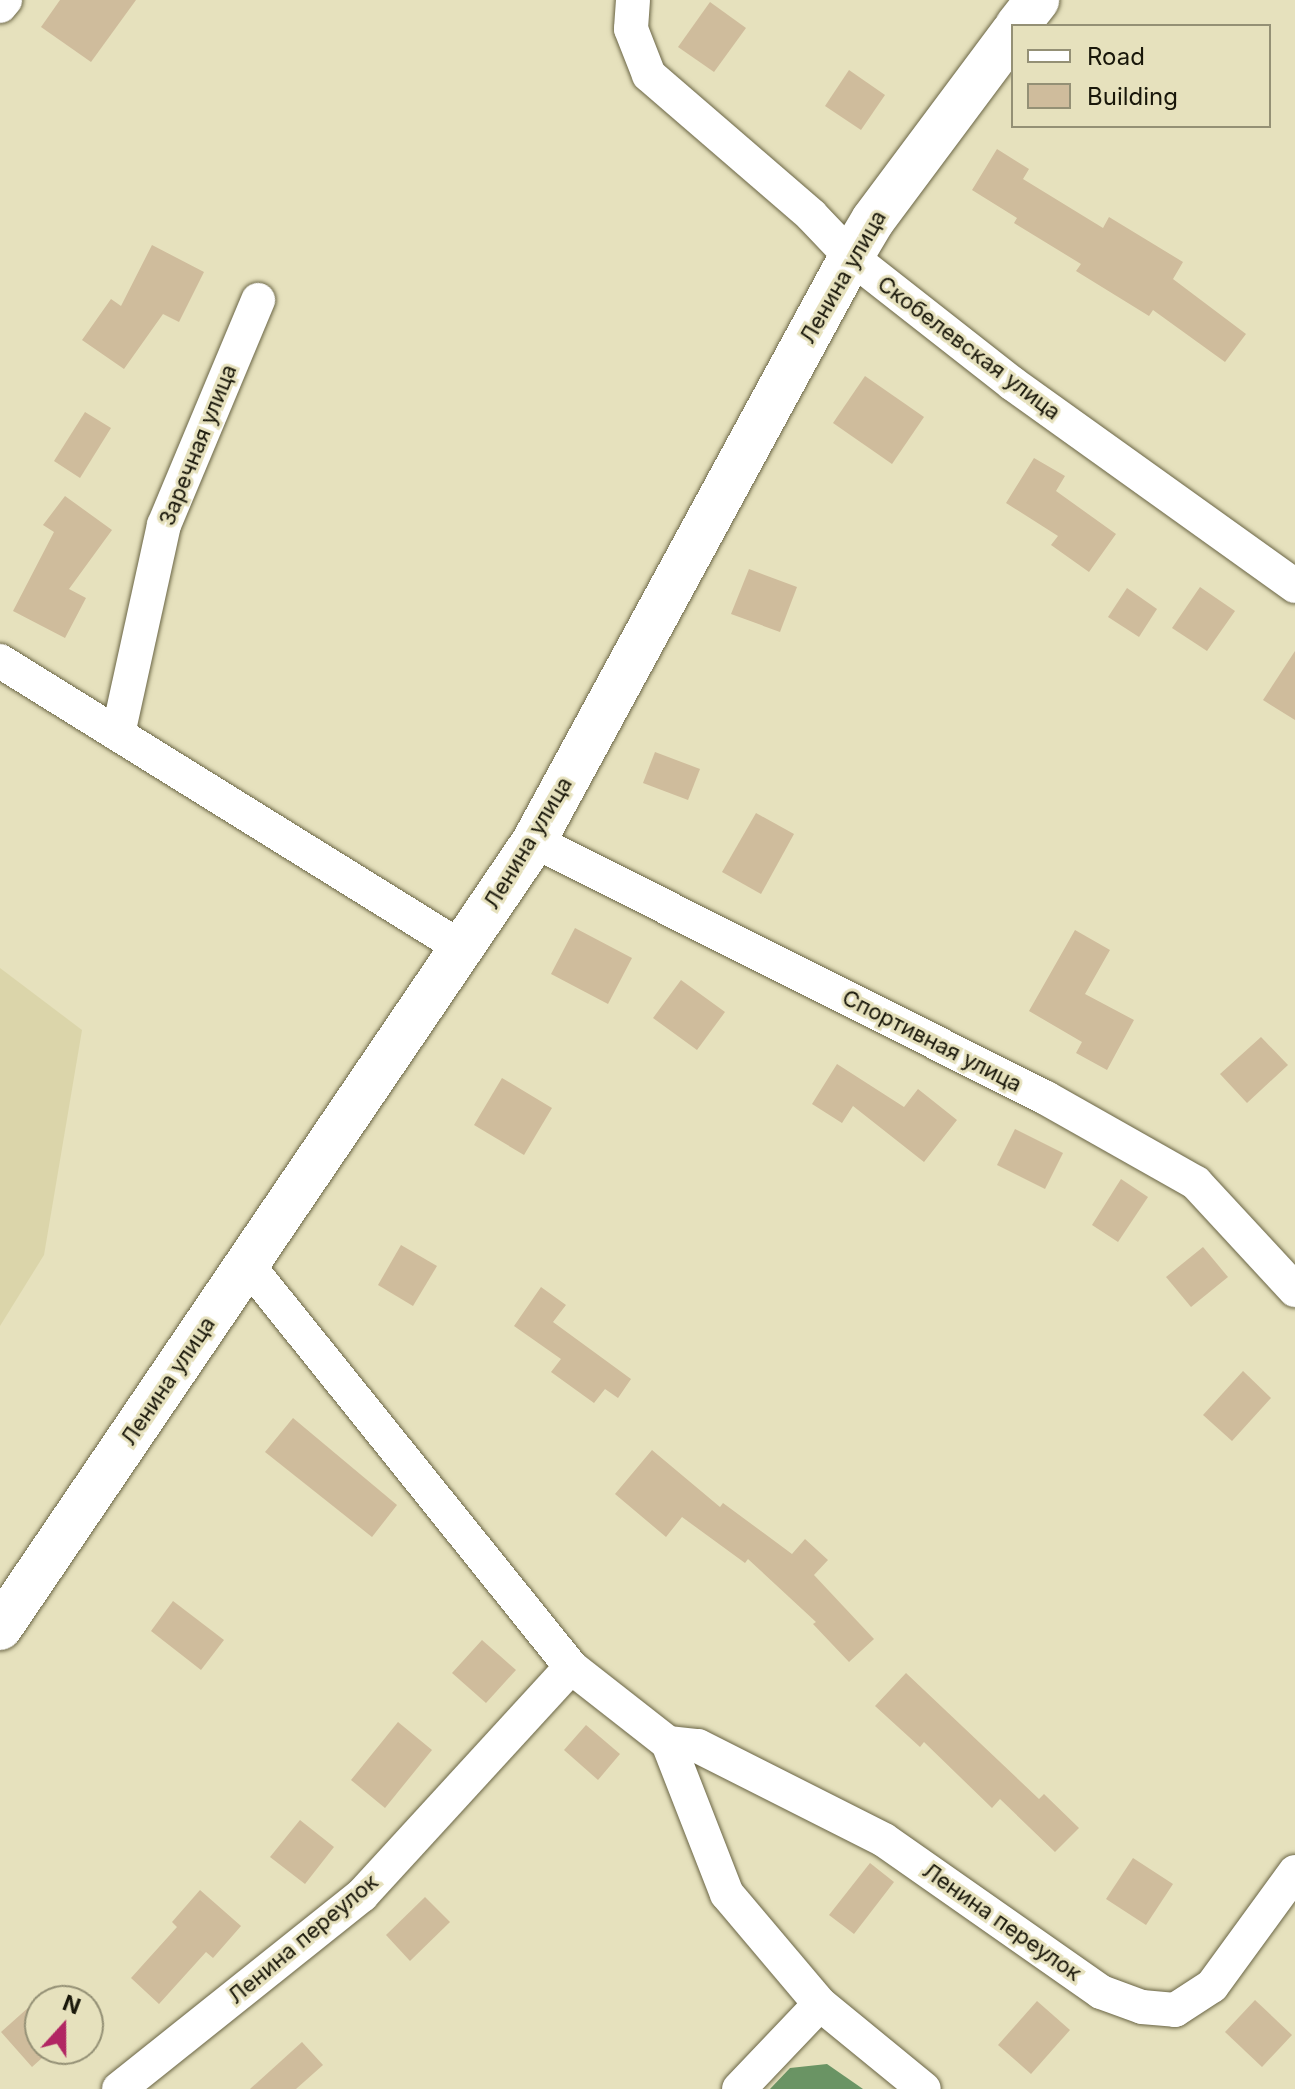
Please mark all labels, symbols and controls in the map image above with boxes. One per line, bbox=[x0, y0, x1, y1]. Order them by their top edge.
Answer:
legend bbox=[1011, 24, 1271, 128]
text: Road bbox=[1087, 42, 1145, 71]
text: Building bbox=[1087, 82, 1178, 111]
street label: Ленина улица bbox=[794, 206, 892, 348]
street label: Скобелевская улица bbox=[872, 271, 1066, 425]
street label: Заречная улица bbox=[154, 361, 242, 529]
street label: Ленина улица bbox=[478, 772, 578, 914]
street label: Спортивная улица bbox=[838, 984, 1026, 1098]
street label: Ленина улица bbox=[115, 1312, 221, 1450]
street label: Ленина переулок bbox=[918, 1857, 1086, 1987]
street label: Ленина переулок bbox=[223, 1869, 383, 2009]
north arrow bbox=[24, 1985, 104, 2065]
text: N bbox=[59, 1989, 84, 2020]

